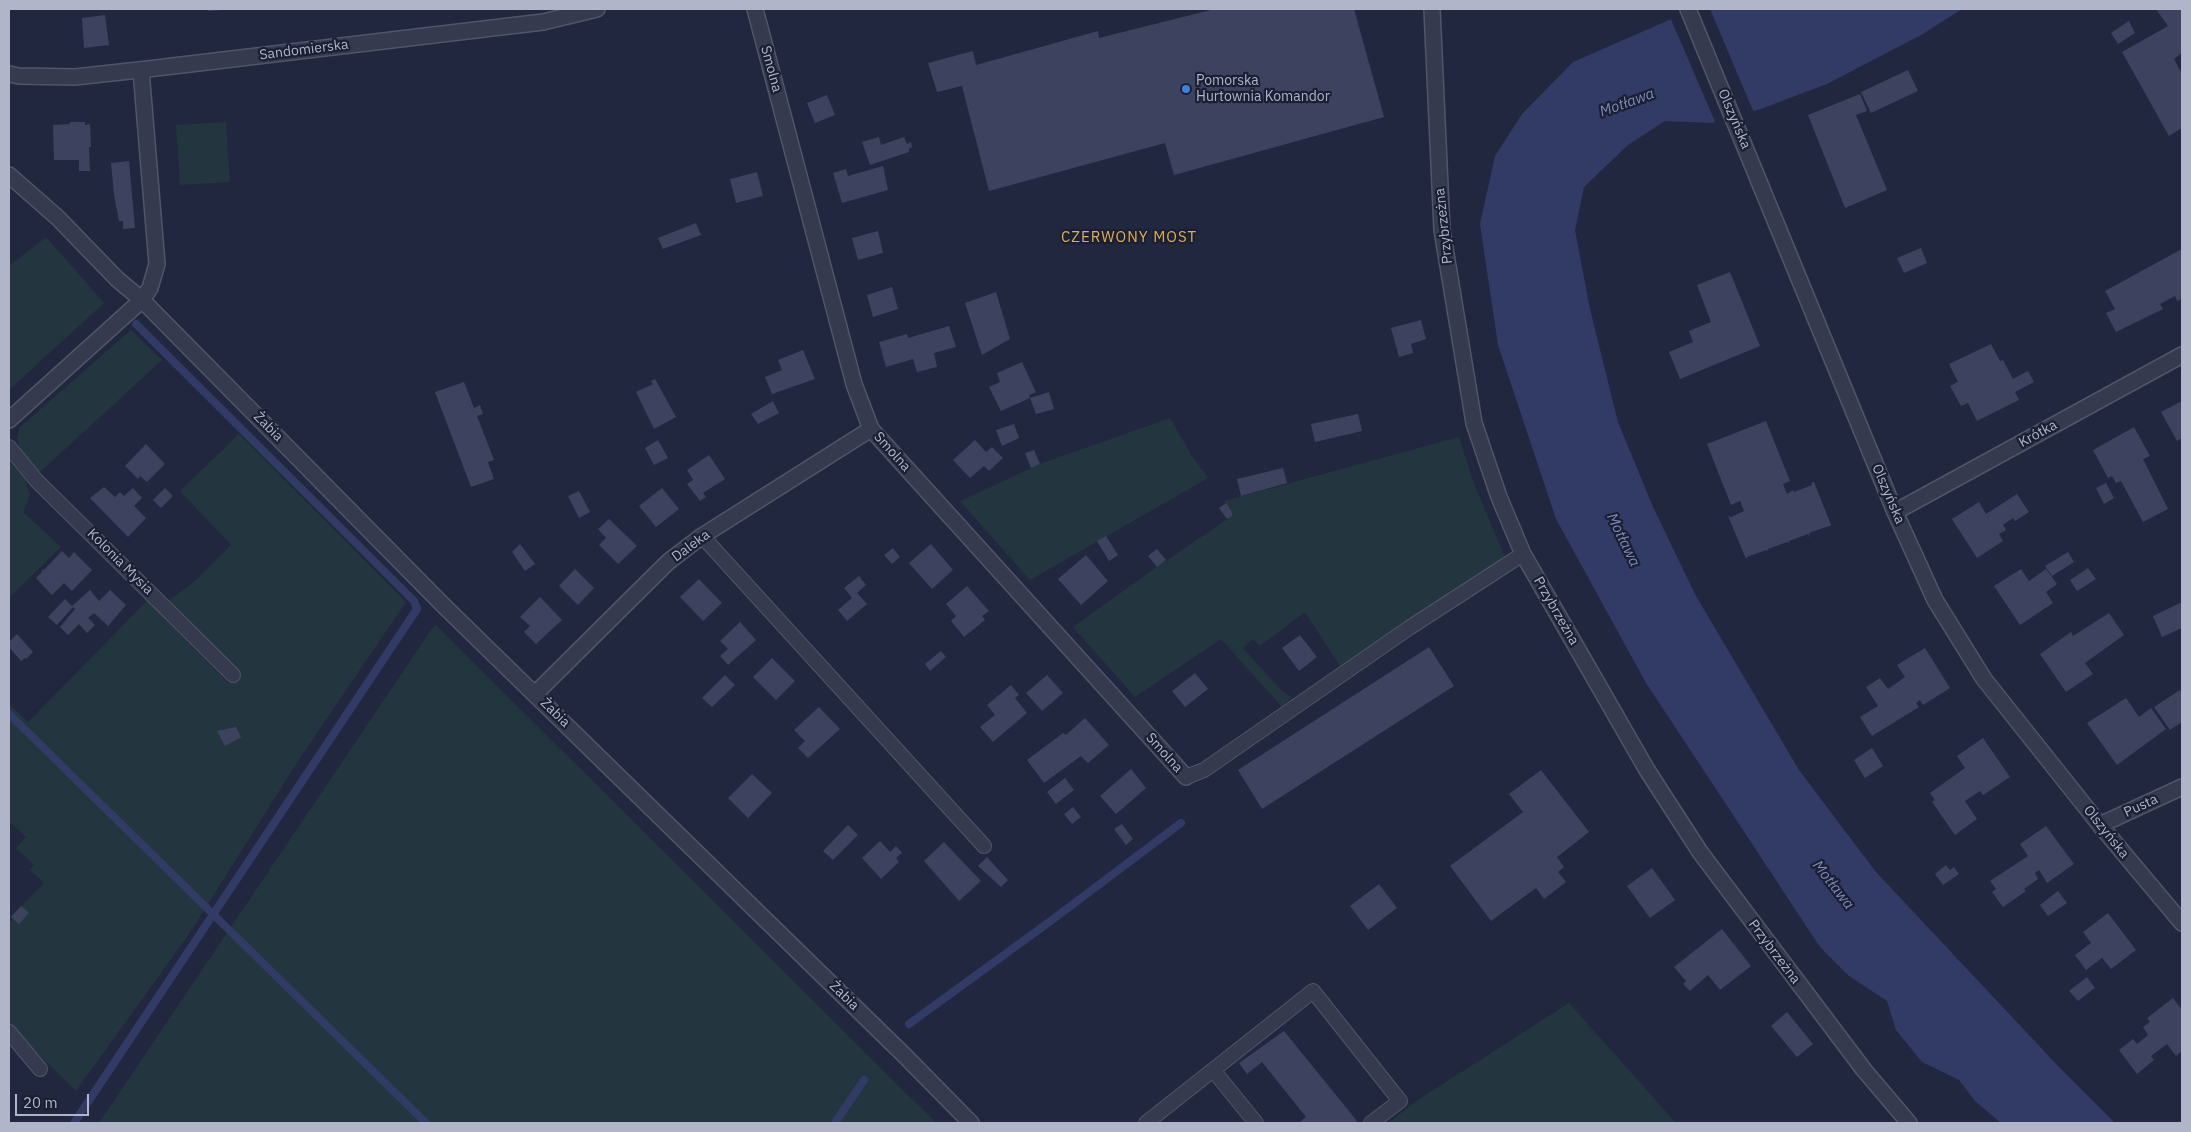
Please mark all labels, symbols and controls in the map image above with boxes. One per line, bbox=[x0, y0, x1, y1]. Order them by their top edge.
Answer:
street label: Sandomierska bbox=[258, 36, 350, 64]
street label: Smolna bbox=[757, 44, 785, 94]
place label: Pomorska Hurtownia Komandor bbox=[1196, 73, 1330, 105]
marker: Pomorska Hurtownia Komandor bbox=[1180, 83, 1192, 95]
water label: Motława bbox=[1597, 85, 1657, 121]
street label: Olszyńska bbox=[1714, 87, 1754, 151]
street label: Przybrzeżna bbox=[1432, 187, 1456, 265]
district label: CZERWONY MOST bbox=[1059, 229, 1199, 247]
street label: Żabia bbox=[250, 409, 286, 445]
street label: Krótka bbox=[2016, 417, 2060, 451]
street label: Smolna bbox=[870, 429, 914, 475]
street label: Olszyńska bbox=[1868, 462, 1908, 526]
water label: Motława bbox=[1602, 510, 1644, 570]
street label: Kolonia Mysia bbox=[84, 526, 156, 598]
street label: Daleka bbox=[669, 527, 713, 565]
street label: Przybrzeżna bbox=[1530, 574, 1582, 648]
street label: Żabia bbox=[537, 695, 573, 731]
street label: Smolna bbox=[1142, 730, 1186, 776]
street label: Pusta bbox=[2121, 791, 2161, 821]
street label: Olszyńska bbox=[2080, 802, 2132, 862]
water label: Motława bbox=[1808, 857, 1858, 913]
street label: Przybrzeżna bbox=[1744, 917, 1804, 987]
street label: Żabia bbox=[826, 978, 862, 1014]
scale bar bbox=[18, 1084, 91, 1116]
text: 20 m bbox=[23, 1093, 58, 1112]

